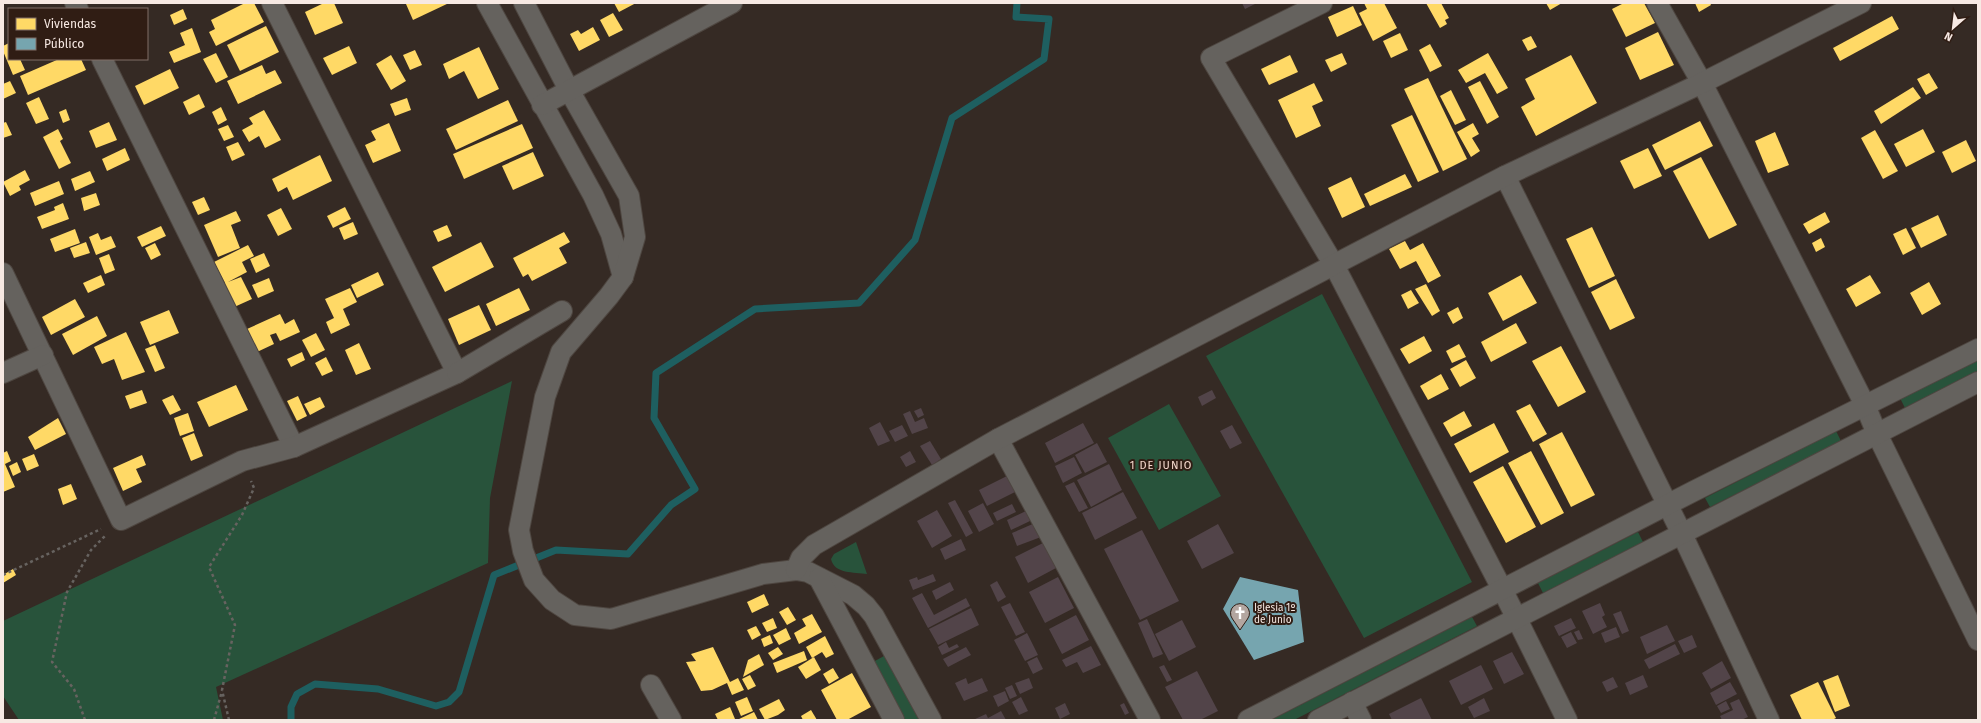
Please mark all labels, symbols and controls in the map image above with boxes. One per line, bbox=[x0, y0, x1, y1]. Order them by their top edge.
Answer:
legend bbox=[8, 8, 148, 60]
north arrow bbox=[1933, 8, 1973, 48]
text: Viviendas bbox=[44, 17, 97, 31]
text: N bbox=[1942, 29, 1955, 44]
text: Público bbox=[44, 37, 84, 51]
district label: 1 DE JUNIO bbox=[1130, 459, 1192, 472]
church icon: Iglesia 1º de Junio bbox=[1229, 602, 1251, 630]
place label: Iglesia 1º de Junio bbox=[1254, 602, 1295, 626]

